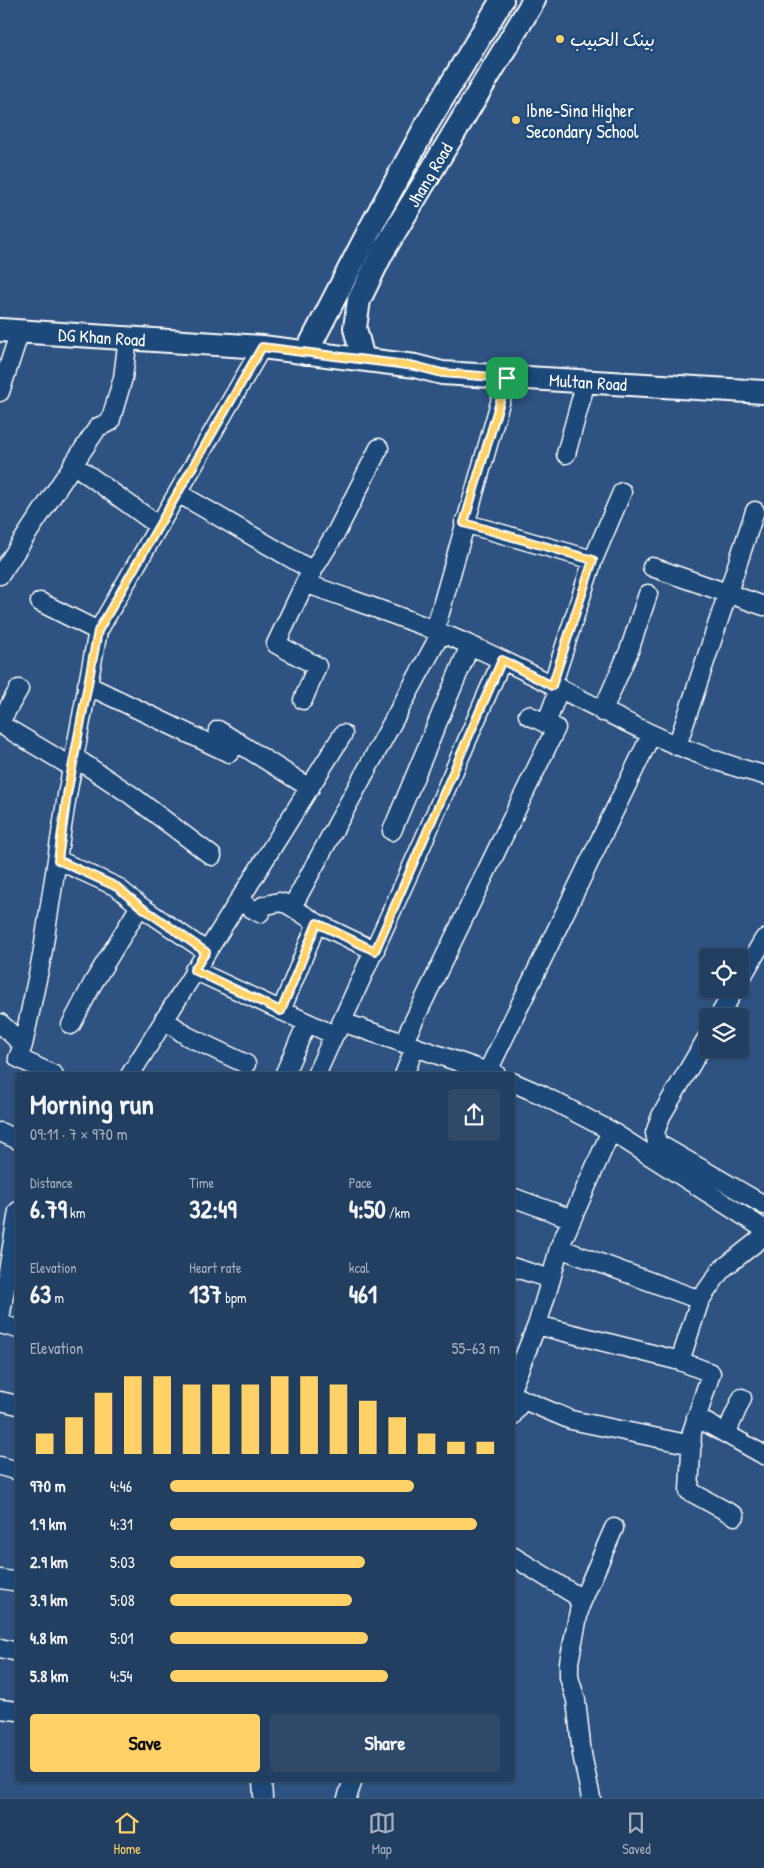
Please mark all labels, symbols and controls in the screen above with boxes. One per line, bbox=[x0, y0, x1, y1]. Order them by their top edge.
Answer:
place label: بينک الحبيب bbox=[570, 27, 655, 52]
marker: بينک الحبيب bbox=[554, 33, 566, 45]
place label: Ibne-Sina Higher Secondary School bbox=[526, 98, 639, 144]
marker: Ibne-Sina Higher Secondary School bbox=[510, 114, 522, 126]
street label: Jhang Road bbox=[400, 138, 458, 212]
street label: DG Khan Road bbox=[57, 321, 146, 352]
pin bbox=[486, 357, 528, 399]
icon: arrive bbox=[493, 364, 521, 392]
street label: Multan Road bbox=[549, 367, 628, 396]
map controls bbox=[699, 948, 749, 1058]
button: locate bbox=[699, 948, 749, 998]
button: layers bbox=[699, 1008, 749, 1058]
text: Morning run bbox=[30, 1085, 154, 1123]
button: share bbox=[448, 1089, 500, 1141]
text: 09:11 · 7 × 970 m bbox=[30, 1123, 128, 1145]
text: Distance bbox=[30, 1173, 73, 1192]
text: Time bbox=[189, 1173, 214, 1192]
text: Pace bbox=[349, 1173, 372, 1192]
text: 6.79 bbox=[30, 1192, 67, 1226]
text: 32:49 bbox=[189, 1192, 237, 1226]
text: 4:50 bbox=[349, 1192, 386, 1226]
text: km bbox=[67, 1203, 85, 1222]
text: /km bbox=[386, 1203, 410, 1222]
text: Elevation bbox=[30, 1258, 77, 1277]
text: Heart rate bbox=[189, 1258, 242, 1277]
text: kcal bbox=[349, 1258, 369, 1277]
text: 63 bbox=[30, 1277, 51, 1311]
text: 137 bbox=[189, 1277, 222, 1311]
text: 461 bbox=[349, 1277, 377, 1311]
text: m bbox=[51, 1288, 64, 1307]
text: bpm bbox=[222, 1288, 246, 1307]
text: Elevation bbox=[30, 1337, 83, 1359]
text: 55–63 m bbox=[452, 1337, 500, 1359]
text: 970 m bbox=[30, 1475, 66, 1497]
text: 4:46 bbox=[110, 1475, 132, 1497]
text: 1.9 km bbox=[30, 1513, 66, 1535]
text: 4:31 bbox=[110, 1513, 133, 1535]
text: 2.9 km bbox=[30, 1551, 68, 1573]
text: 5:03 bbox=[110, 1551, 135, 1573]
text: 3.9 km bbox=[30, 1589, 68, 1611]
text: 5:08 bbox=[110, 1589, 135, 1611]
text: 4.8 km bbox=[30, 1627, 68, 1649]
text: 5:01 bbox=[110, 1627, 133, 1649]
text: 5.8 km bbox=[30, 1665, 68, 1687]
text: 4:54 bbox=[110, 1665, 132, 1687]
button: Save bbox=[30, 1714, 260, 1772]
button: Share bbox=[270, 1714, 500, 1772]
tab: Home bbox=[113, 1809, 141, 1858]
tab: Map bbox=[368, 1809, 396, 1858]
tab: Saved bbox=[622, 1809, 651, 1858]

